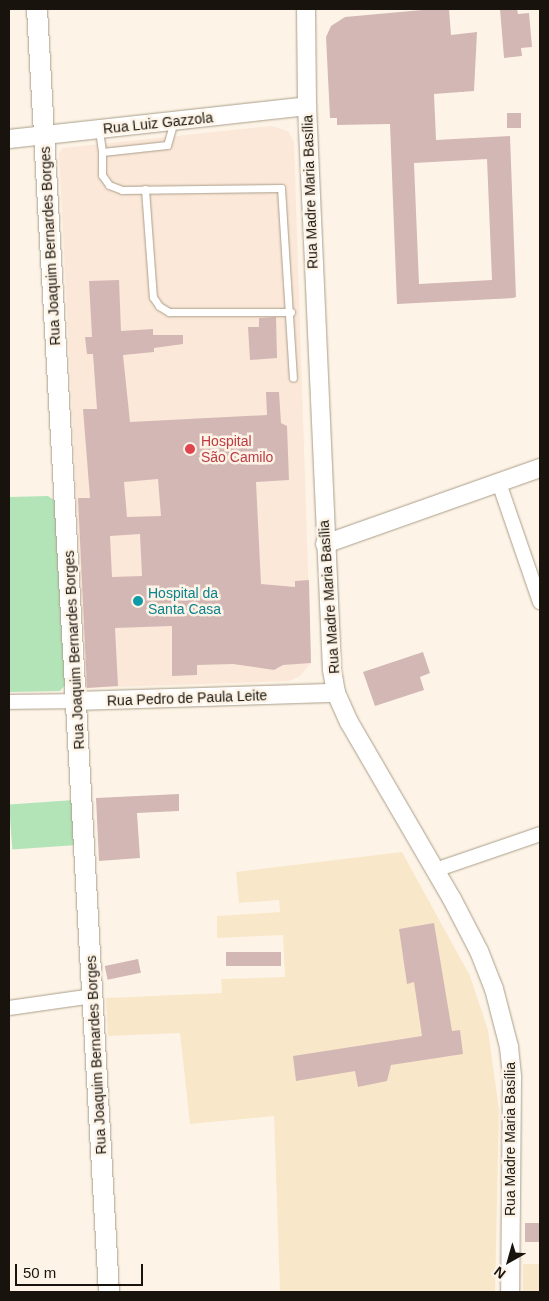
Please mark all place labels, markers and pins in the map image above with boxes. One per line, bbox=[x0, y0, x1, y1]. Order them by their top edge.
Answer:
place label: Hospital São Camilo bbox=[201, 433, 273, 466]
marker: Hospital São Camilo bbox=[183, 442, 197, 456]
place label: Hospital da Santa Casa bbox=[148, 585, 221, 618]
marker: Hospital da Santa Casa bbox=[132, 595, 144, 607]

